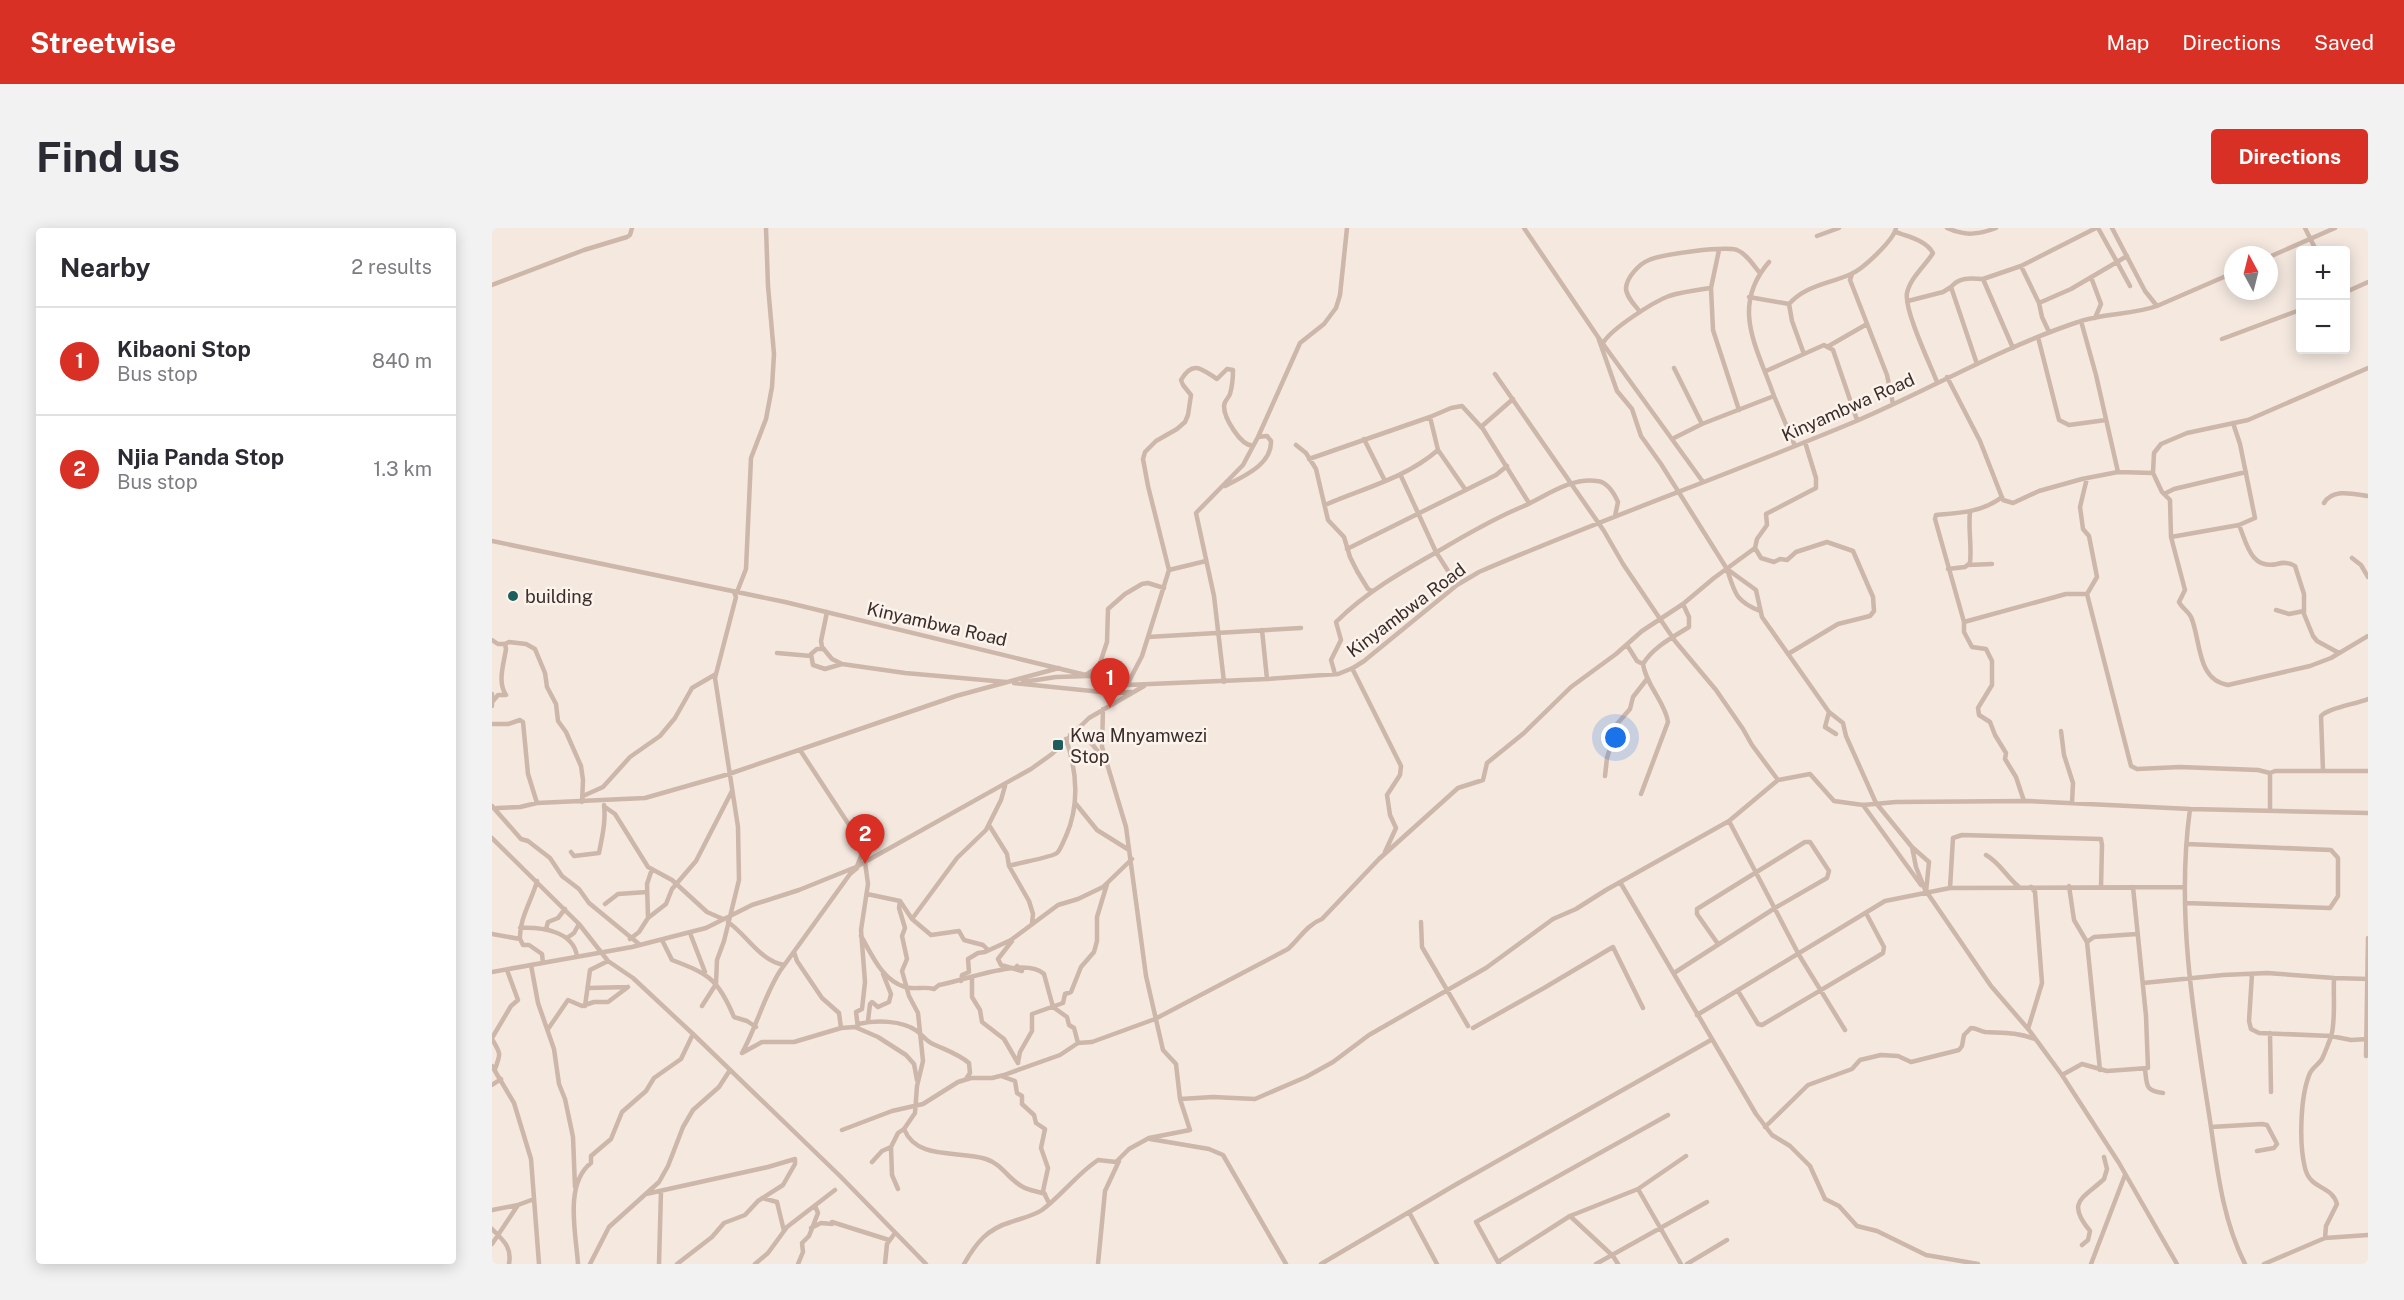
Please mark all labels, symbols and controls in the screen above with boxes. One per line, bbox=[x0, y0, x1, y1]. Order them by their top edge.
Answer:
text: Streetwise bbox=[30, 26, 176, 59]
text: Map bbox=[2107, 30, 2149, 55]
text: Directions bbox=[2182, 30, 2281, 55]
text: Saved bbox=[2314, 30, 2374, 55]
button: Directions bbox=[2211, 129, 2368, 184]
text: Find us bbox=[36, 132, 180, 181]
north arrow bbox=[2224, 246, 2278, 300]
map controls bbox=[2296, 246, 2350, 354]
button: + bbox=[2296, 246, 2350, 300]
text: Nearby bbox=[60, 252, 150, 283]
text: 2 results bbox=[351, 255, 432, 279]
button: − bbox=[2296, 300, 2350, 354]
text: Kibaoni Stop bbox=[117, 336, 251, 362]
text: 1 bbox=[75, 349, 84, 373]
text: 840 m bbox=[372, 349, 432, 373]
text: Bus stop bbox=[117, 362, 198, 386]
street label: Kinyambwa Road bbox=[1778, 368, 1918, 446]
text: Njia Panda Stop bbox=[117, 444, 284, 470]
text: 2 bbox=[73, 457, 86, 481]
text: 1.3 km bbox=[373, 457, 432, 481]
text: Bus stop bbox=[117, 470, 198, 494]
street label: Kinyambwa Road bbox=[1342, 558, 1470, 662]
place label: building bbox=[525, 586, 593, 607]
marker: building bbox=[506, 589, 520, 603]
street label: Kinyambwa Road bbox=[865, 598, 1009, 650]
pin: 1 bbox=[1090, 658, 1130, 708]
your location bbox=[1601, 723, 1630, 752]
place label: Kwa Mnyamwezi Stop bbox=[1070, 725, 1207, 767]
marker: Kwa Mnyamwezi Stop bbox=[1051, 738, 1065, 752]
pin: 2 bbox=[846, 814, 884, 864]

